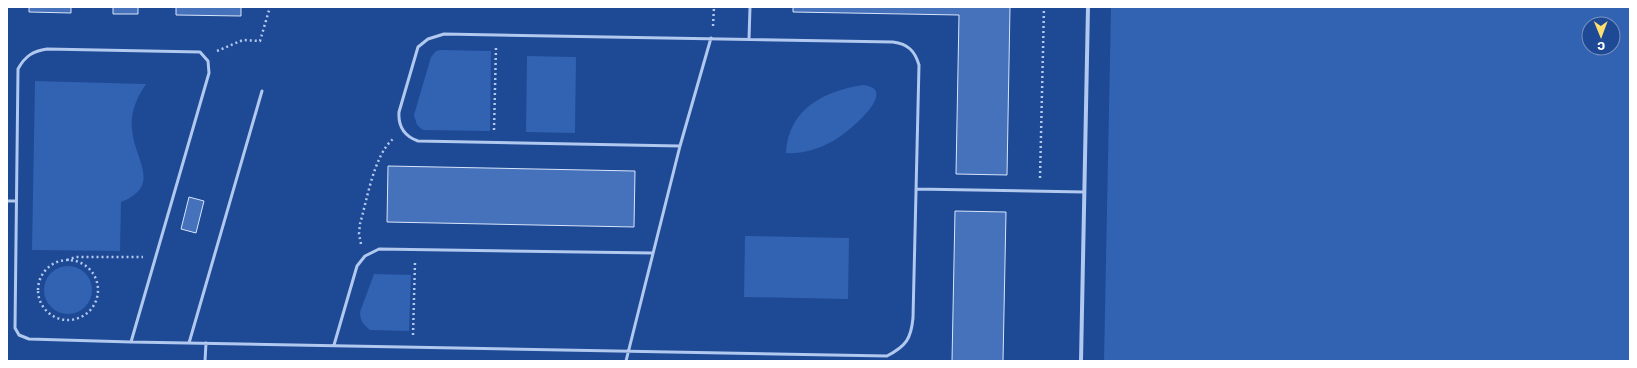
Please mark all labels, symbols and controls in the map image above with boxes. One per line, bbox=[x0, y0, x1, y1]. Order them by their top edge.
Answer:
north arrow bbox=[1581, 16, 1621, 56]
text: С bbox=[1597, 39, 1605, 52]

